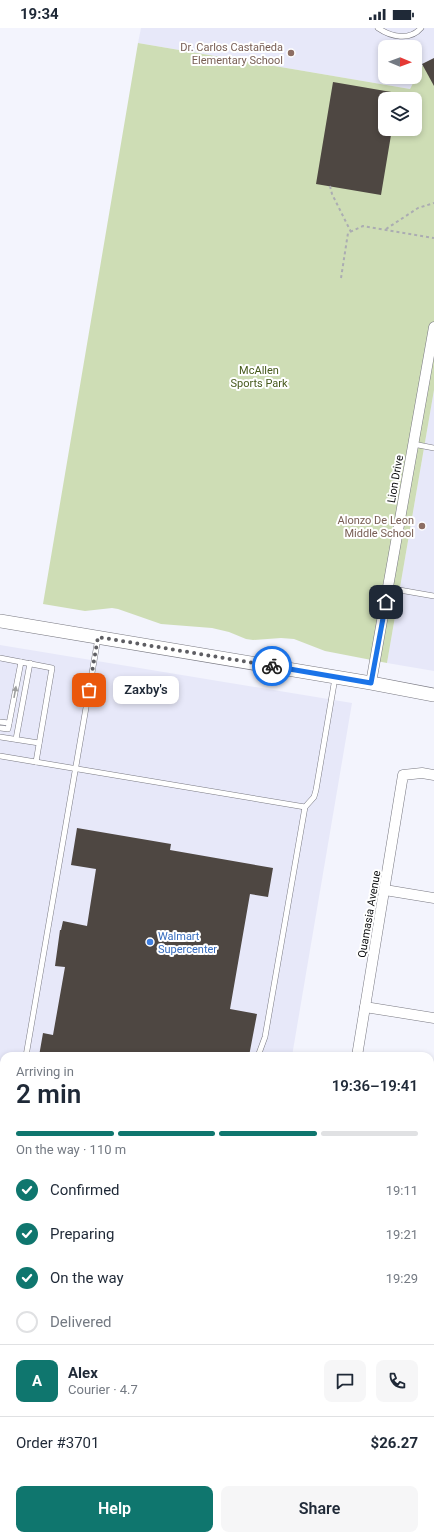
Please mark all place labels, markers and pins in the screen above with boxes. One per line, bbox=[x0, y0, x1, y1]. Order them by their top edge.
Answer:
place label: Dr. Carlos Castañeda Elementary School bbox=[180, 41, 283, 67]
marker: Dr. Carlos Castañeda Elementary School bbox=[286, 48, 296, 58]
place label: Alonzo De Leon Middle School bbox=[338, 514, 414, 540]
marker: Alonzo De Leon Middle School bbox=[417, 521, 427, 531]
pin bbox=[369, 585, 403, 619]
pin bbox=[72, 673, 106, 707]
callout: Zaxby's bbox=[113, 676, 179, 704]
place label: Walmart Supercenter bbox=[158, 930, 217, 956]
marker: Walmart Supercenter bbox=[145, 937, 155, 947]

